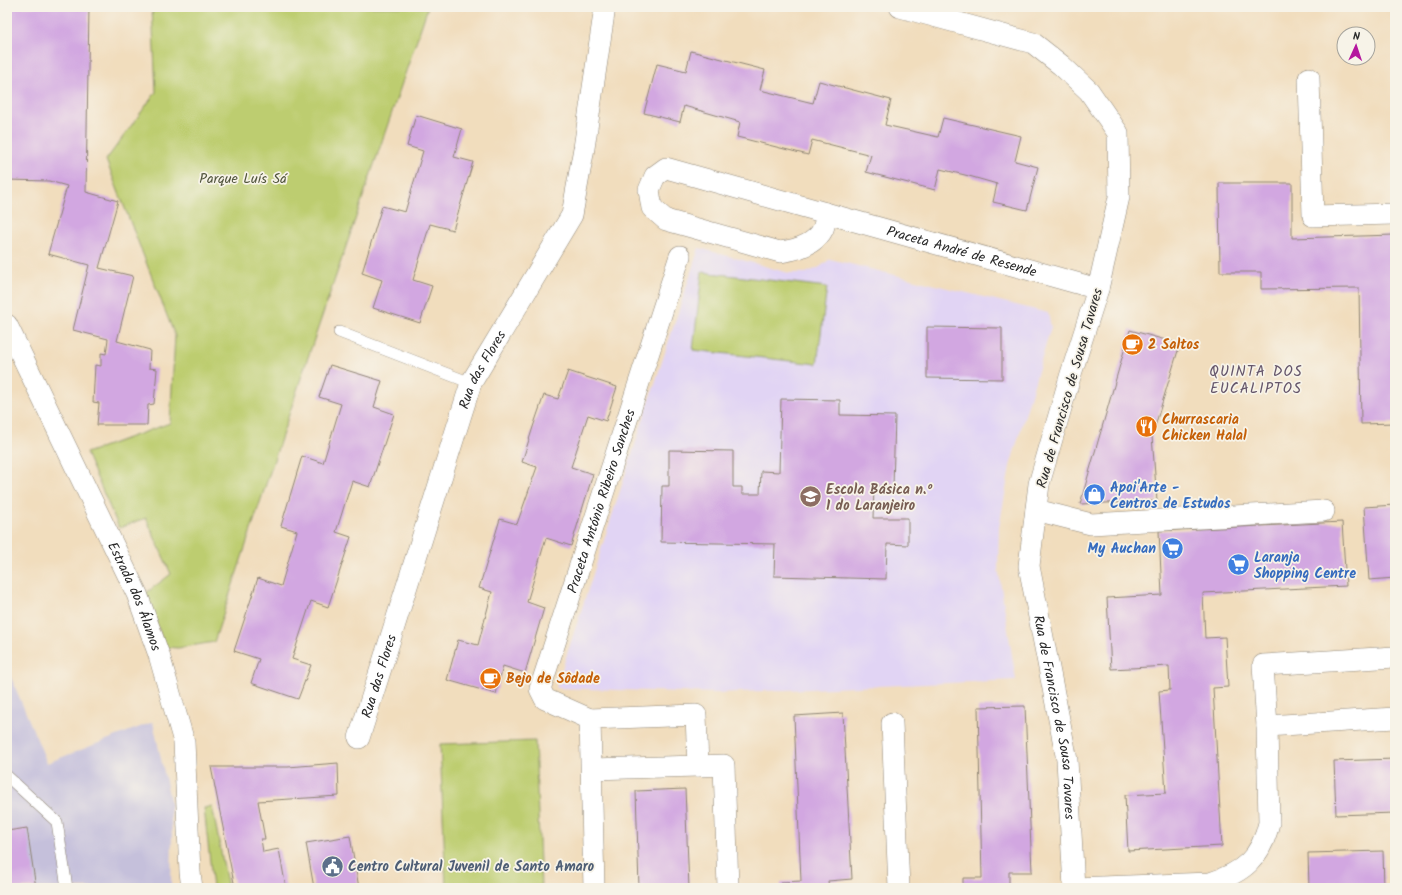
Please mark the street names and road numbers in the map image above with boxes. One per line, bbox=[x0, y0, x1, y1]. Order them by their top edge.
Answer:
street label: Praceta André de Resende bbox=[884, 220, 1040, 284]
street label: Rua de Francisco de Sousa Tavares bbox=[1031, 286, 1109, 491]
street label: Rua das Flores bbox=[454, 326, 512, 412]
street label: Praceta António Ribeiro Sanches bbox=[562, 406, 642, 596]
street label: Estrada dos Álamos bbox=[101, 538, 167, 654]
street label: Rua de Francisco de Sousa Tavares bbox=[1027, 613, 1080, 820]
street label: Rua das Flores bbox=[356, 632, 403, 721]

